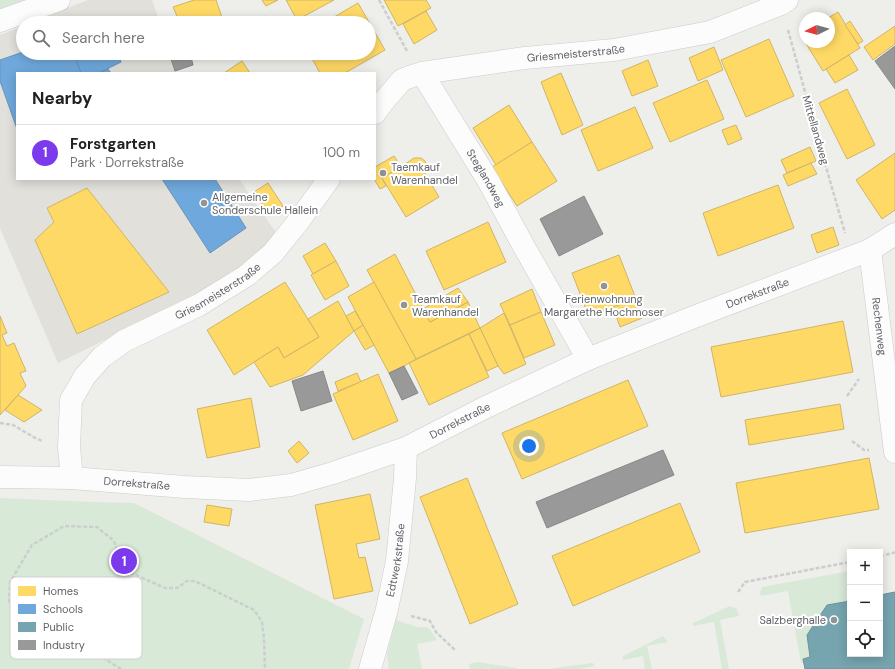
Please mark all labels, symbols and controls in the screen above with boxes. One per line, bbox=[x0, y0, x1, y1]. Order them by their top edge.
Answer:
north arrow bbox=[799, 12, 835, 48]
search box bbox=[16, 16, 376, 60]
icon: search bbox=[30, 27, 52, 49]
text: Search here bbox=[62, 28, 145, 48]
street label: Griesmeisterstraße bbox=[526, 41, 626, 65]
text: Nearby bbox=[32, 87, 92, 109]
street label: Mittellandweg bbox=[799, 94, 833, 166]
text: Forstgarten bbox=[70, 134, 156, 154]
text: 1 bbox=[43, 144, 47, 161]
text: 100 m bbox=[323, 144, 360, 161]
street label: Steglandweg bbox=[463, 146, 508, 210]
text: Park · Dorrekstraße bbox=[70, 154, 184, 171]
place label: Taemkauf Warenhandel bbox=[391, 160, 458, 187]
marker: Taemkauf Warenhandel bbox=[378, 168, 388, 178]
place label: Allgemeine Sonderschule Hallein bbox=[212, 190, 318, 217]
marker: Allgemeine Sonderschule Hallein bbox=[199, 198, 209, 208]
street label: Griesmeisterstraße bbox=[172, 260, 264, 323]
street label: Dorrekstraße bbox=[724, 274, 791, 311]
marker: Ferienwohnung Margarethe Hochmoser bbox=[599, 281, 609, 291]
place label: Teamkauf Warenhandel bbox=[412, 292, 479, 319]
place label: Ferienwohnung Margarethe Hochmoser bbox=[544, 292, 664, 319]
street label: Rechenweg bbox=[869, 297, 890, 356]
marker: Teamkauf Warenhandel bbox=[399, 300, 409, 310]
street label: Dorrekstraße bbox=[427, 399, 492, 442]
your location bbox=[519, 436, 539, 456]
street label: Dorrekstraße bbox=[103, 474, 171, 493]
street label: Edtwerkstraße bbox=[383, 523, 408, 598]
pin: 1 bbox=[111, 546, 137, 576]
map controls bbox=[847, 549, 883, 657]
button: + bbox=[847, 549, 883, 585]
legend bbox=[10, 577, 142, 659]
text: Homes bbox=[43, 584, 79, 598]
button: − bbox=[847, 585, 883, 621]
text: Schools bbox=[43, 602, 83, 616]
place label: Salzberghalle bbox=[759, 613, 826, 627]
marker: Salzberghalle bbox=[829, 615, 839, 625]
text: Public bbox=[43, 620, 74, 634]
button: locate bbox=[847, 621, 883, 657]
text: Industry bbox=[43, 638, 85, 652]

